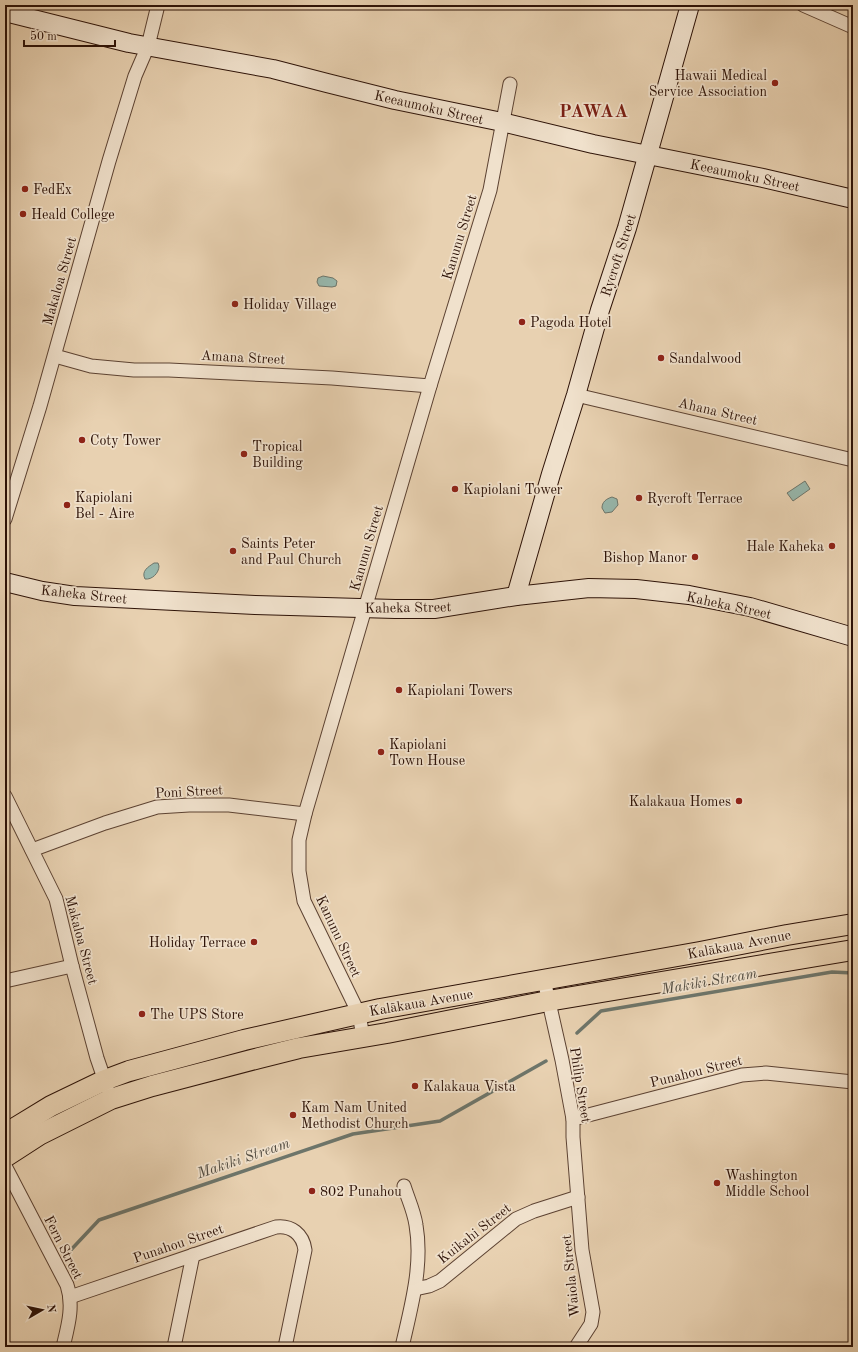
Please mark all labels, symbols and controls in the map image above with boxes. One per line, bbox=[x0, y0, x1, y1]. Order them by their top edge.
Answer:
scale bar bbox=[24, 22, 115, 48]
text: 50 m bbox=[30, 30, 57, 43]
place label: Hawaii Medical Service Association bbox=[649, 69, 767, 99]
marker: Hawaii Medical Service Association bbox=[770, 78, 780, 88]
street label: Keeaumoku Street bbox=[373, 89, 485, 127]
district label: PAWAA bbox=[559, 103, 629, 121]
street label: Keeaumoku Street bbox=[689, 158, 801, 194]
place label: FedEx bbox=[33, 183, 72, 197]
marker: FedEx bbox=[20, 184, 30, 194]
street label: Kanunu Street bbox=[440, 193, 480, 282]
place label: Heald College bbox=[31, 208, 115, 222]
marker: Heald College bbox=[18, 209, 28, 219]
street label: Rycroft Street bbox=[599, 212, 639, 298]
street label: Makaloa Street bbox=[41, 235, 79, 327]
place label: Holiday Village bbox=[243, 298, 336, 312]
marker: Holiday Village bbox=[230, 299, 240, 309]
place label: Pagoda Hotel bbox=[530, 316, 612, 330]
marker: Pagoda Hotel bbox=[517, 317, 527, 327]
street label: Amana Street bbox=[201, 349, 285, 367]
place label: Sandalwood bbox=[669, 352, 742, 366]
marker: Sandalwood bbox=[656, 353, 666, 363]
street label: Ahana Street bbox=[677, 396, 759, 428]
place label: Coty Tower bbox=[90, 434, 161, 448]
marker: Coty Tower bbox=[77, 435, 87, 445]
place label: Tropical Building bbox=[252, 440, 303, 470]
marker: Tropical Building bbox=[239, 449, 249, 459]
place label: Kapiolani Tower bbox=[463, 483, 563, 497]
marker: Kapiolani Tower bbox=[450, 484, 460, 494]
place label: Kapiolani Bel - Aire bbox=[75, 491, 135, 521]
place label: Rycroft Terrace bbox=[647, 492, 742, 506]
marker: Rycroft Terrace bbox=[634, 493, 644, 503]
marker: Kapiolani Bel - Aire bbox=[62, 500, 72, 510]
street label: Kanunu Street bbox=[348, 504, 386, 593]
place label: Saints Peter and Paul Church bbox=[241, 537, 342, 567]
place label: Hale Kaheka bbox=[746, 540, 824, 554]
marker: Hale Kaheka bbox=[827, 541, 837, 551]
marker: Saints Peter and Paul Church bbox=[228, 546, 238, 556]
place label: Bishop Manor bbox=[603, 551, 687, 565]
marker: Bishop Manor bbox=[690, 552, 700, 562]
street label: Kaheka Street bbox=[40, 583, 128, 607]
street label: Kaheka Street bbox=[685, 590, 773, 622]
street label: Kaheka Street bbox=[365, 600, 452, 616]
place label: Kapiolani Towers bbox=[407, 684, 513, 698]
marker: Kapiolani Towers bbox=[394, 685, 404, 695]
place label: Kapiolani Town House bbox=[389, 738, 465, 768]
marker: Kapiolani Town House bbox=[376, 747, 386, 757]
street label: Poni Street bbox=[155, 783, 224, 801]
place label: Kalakaua Homes bbox=[629, 795, 731, 809]
marker: Kalakaua Homes bbox=[734, 796, 744, 806]
street label: Kanunu Street bbox=[313, 893, 363, 980]
street label: Makaloa Street bbox=[62, 894, 100, 986]
street label: Kalākaua Avenue bbox=[686, 928, 792, 962]
place label: Holiday Terrace bbox=[149, 936, 246, 950]
marker: Holiday Terrace bbox=[249, 937, 259, 947]
water label: Makiki Stream bbox=[659, 967, 758, 998]
street label: Kalākaua Avenue bbox=[368, 987, 474, 1019]
place label: The UPS Store bbox=[150, 1008, 244, 1022]
marker: The UPS Store bbox=[137, 1009, 147, 1019]
street label: Philip Street bbox=[567, 1046, 593, 1124]
street label: Punahou Street bbox=[649, 1054, 744, 1090]
place label: Kalakaua Vista bbox=[423, 1080, 516, 1094]
marker: Kalakaua Vista bbox=[410, 1081, 420, 1091]
place label: Kam Nam United Methodist Church bbox=[301, 1101, 409, 1131]
marker: Kam Nam United Methodist Church bbox=[288, 1110, 298, 1120]
water label: Makiki Stream bbox=[194, 1137, 292, 1183]
place label: Washington Middle School bbox=[725, 1169, 810, 1199]
marker: Washington Middle School bbox=[712, 1178, 722, 1188]
place label: 802 Punahou bbox=[320, 1185, 402, 1199]
marker: 802 Punahou bbox=[307, 1186, 317, 1196]
street label: Kuikahi Street bbox=[435, 1201, 514, 1267]
street label: Fern Street bbox=[41, 1213, 85, 1282]
street label: Punahou Street bbox=[131, 1222, 225, 1266]
street label: Waiola Street bbox=[560, 1234, 582, 1318]
north arrow bbox=[22, 1290, 62, 1330]
text: N bbox=[44, 1304, 57, 1314]

